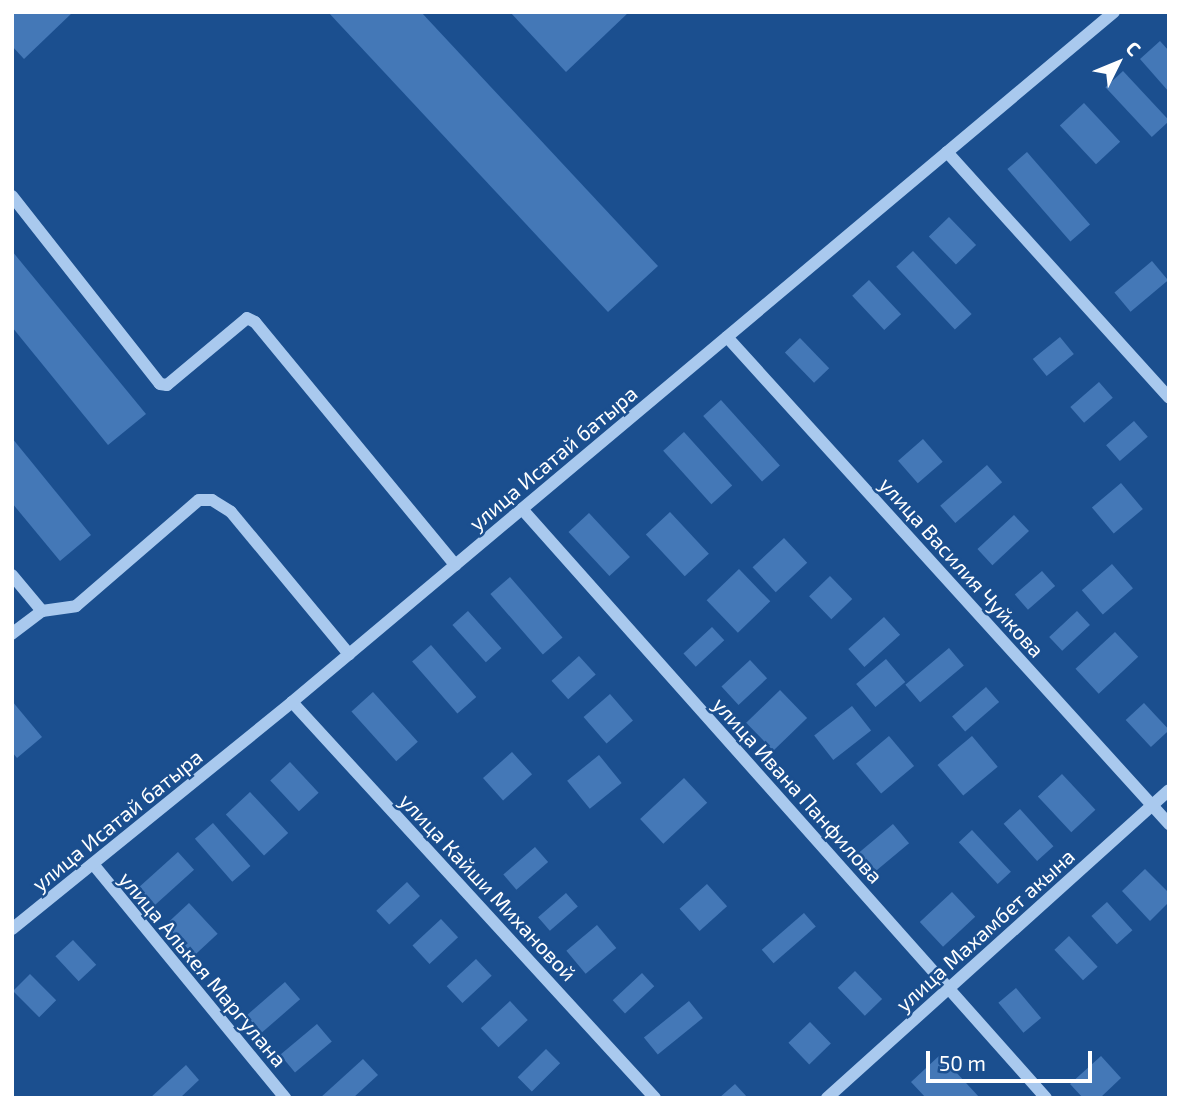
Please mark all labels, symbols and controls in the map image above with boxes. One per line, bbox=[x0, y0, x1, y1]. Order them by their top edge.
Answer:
north arrow bbox=[1083, 28, 1153, 98]
text: С bbox=[1121, 36, 1146, 60]
street label: улица Исатай батыра bbox=[464, 380, 642, 536]
street label: улица Василия Чуйкова bbox=[874, 472, 1050, 662]
street label: улица Ивана Панфилова bbox=[708, 692, 888, 888]
street label: улица Исатай батыра bbox=[27, 744, 207, 896]
street label: улица Кайши Михановой bbox=[394, 788, 582, 986]
street label: улица Махамбет акына bbox=[891, 843, 1079, 1017]
street label: улица Алькея Маргулана bbox=[114, 866, 292, 1072]
scale bar bbox=[929, 1036, 1095, 1080]
text: 50 m bbox=[939, 1050, 986, 1075]

